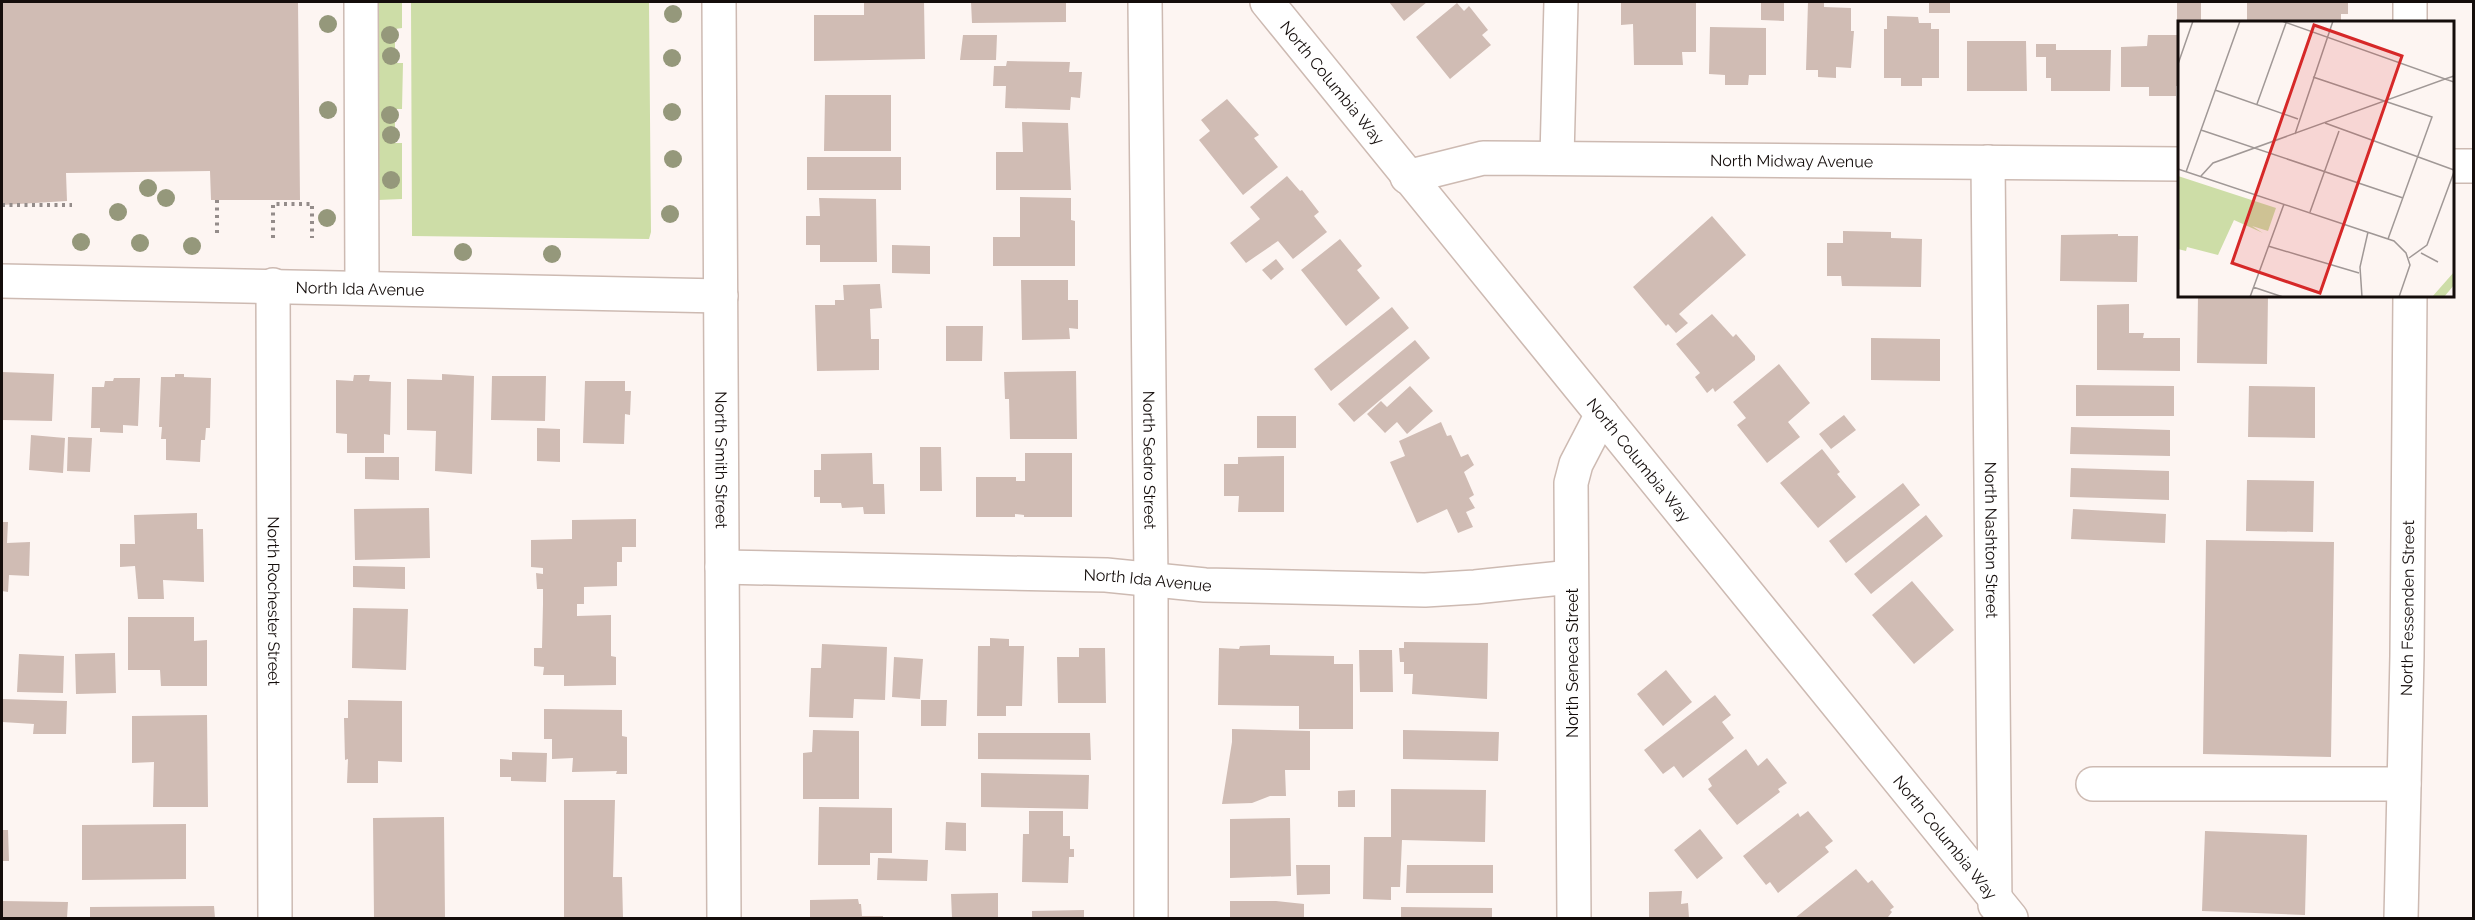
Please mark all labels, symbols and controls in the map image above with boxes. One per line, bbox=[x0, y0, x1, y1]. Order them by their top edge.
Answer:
street label: North Columbia Way bbox=[1276, 17, 1388, 149]
inset map bbox=[2178, 21, 2454, 297]
street label: North Midway Avenue bbox=[1710, 151, 1873, 171]
street label: North Ida Avenue bbox=[295, 278, 424, 300]
street label: North Smith Street bbox=[711, 391, 731, 529]
street label: North Sedro Street bbox=[1139, 391, 1159, 530]
street label: North Columbia Way bbox=[1583, 395, 1695, 526]
street label: North Nashton Street bbox=[1981, 462, 2001, 619]
street label: North Rochester Street bbox=[264, 516, 283, 686]
street label: North Fessenden Street bbox=[2397, 519, 2418, 696]
street label: North Ida Avenue bbox=[1083, 566, 1212, 595]
street label: North Seneca Street bbox=[1563, 587, 1582, 738]
street label: North Columbia Way bbox=[1889, 772, 2001, 904]

